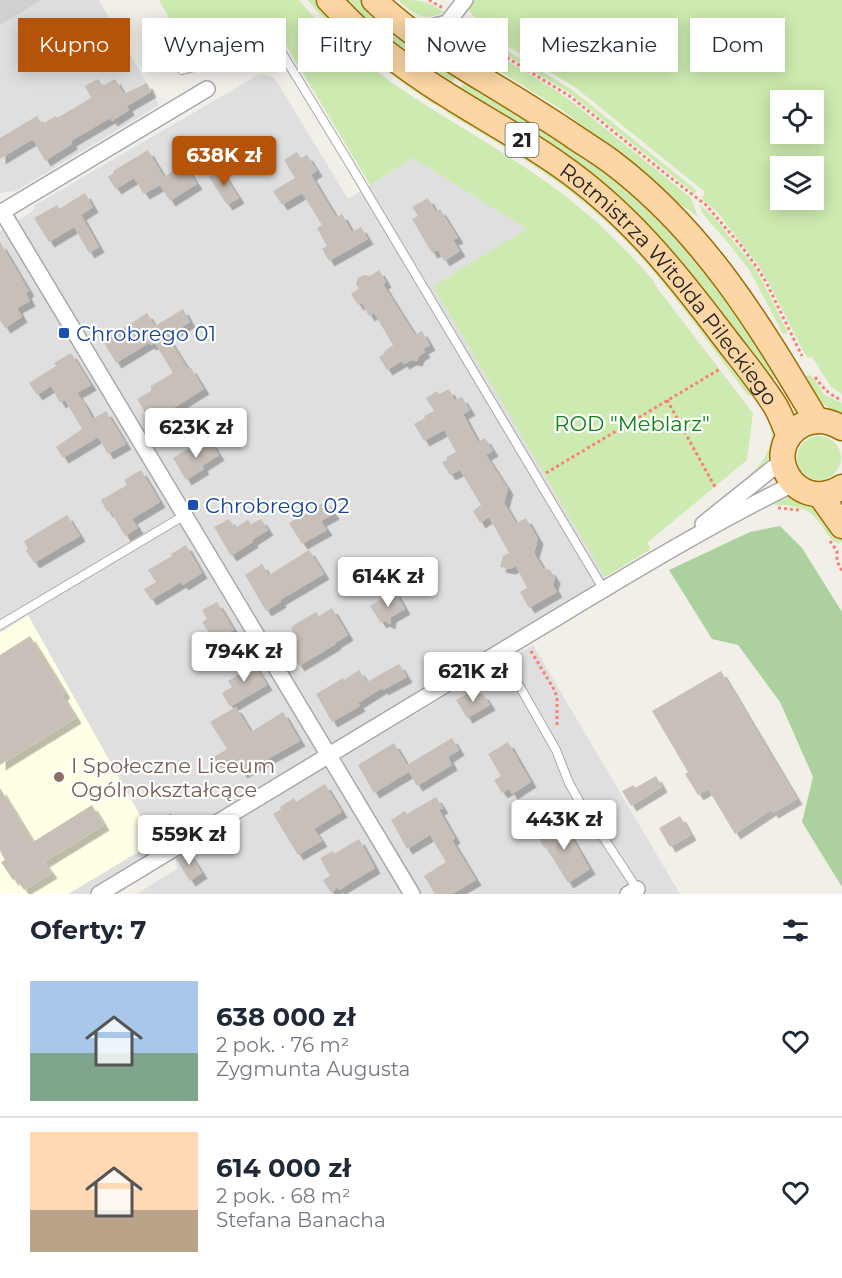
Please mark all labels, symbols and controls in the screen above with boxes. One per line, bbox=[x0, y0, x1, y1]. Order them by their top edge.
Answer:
chip: Kupno bbox=[18, 18, 130, 72]
chip: Wynajem bbox=[142, 18, 286, 72]
chip: Filtry bbox=[298, 18, 393, 72]
chip: Nowe bbox=[405, 18, 508, 72]
chip: Mieszkanie bbox=[520, 18, 678, 72]
chip: Dom bbox=[690, 18, 785, 72]
map controls bbox=[770, 90, 824, 210]
button: locate bbox=[770, 90, 824, 144]
road number: 21 bbox=[506, 123, 538, 157]
pin: 638K zł bbox=[169, 136, 279, 187]
text: 638K zł bbox=[186, 143, 262, 167]
button: layers bbox=[770, 156, 824, 210]
street label: Rotmistrza Witolda Pileckiego bbox=[555, 157, 784, 410]
place label: Chrobrego 01 bbox=[76, 321, 216, 346]
marker: Chrobrego 01 bbox=[57, 326, 71, 340]
pin: 623K zł bbox=[141, 408, 251, 459]
park label: ROD "Meblarz" bbox=[554, 411, 710, 436]
text: 623K zł bbox=[159, 415, 233, 439]
place label: Chrobrego 02 bbox=[205, 493, 349, 518]
marker: Chrobrego 02 bbox=[186, 498, 200, 512]
pin: 614K zł bbox=[333, 557, 443, 608]
text: 614K zł bbox=[352, 564, 424, 588]
pin: 794K zł bbox=[189, 632, 299, 683]
text: 794K zł bbox=[206, 639, 282, 663]
pin: 621K zł bbox=[418, 652, 528, 703]
text: 621K zł bbox=[438, 659, 508, 683]
place label: I Społeczne Liceum Ogólnokształcące bbox=[71, 753, 275, 802]
marker: I Społeczne Liceum Ogólnokształcące bbox=[52, 770, 66, 784]
pin: 443K zł bbox=[509, 800, 619, 851]
text: 443K zł bbox=[525, 807, 603, 831]
pin: 559K zł bbox=[134, 815, 244, 866]
text: 559K zł bbox=[152, 822, 226, 846]
text: Oferty: 7 bbox=[30, 914, 146, 946]
icon: filters bbox=[779, 914, 812, 947]
text: 638 000 zł bbox=[216, 1001, 355, 1033]
icon: home bbox=[78, 1005, 150, 1077]
icon: heart bbox=[779, 1025, 812, 1058]
text: 2 pok. · 76 m² bbox=[216, 1033, 349, 1057]
text: Zygmunta Augusta bbox=[216, 1057, 410, 1081]
text: 614 000 zł bbox=[216, 1152, 351, 1184]
icon: home bbox=[78, 1156, 150, 1228]
icon: heart bbox=[779, 1176, 812, 1209]
text: 2 pok. · 68 m² bbox=[216, 1184, 351, 1208]
text: Stefana Banacha bbox=[216, 1208, 386, 1232]

